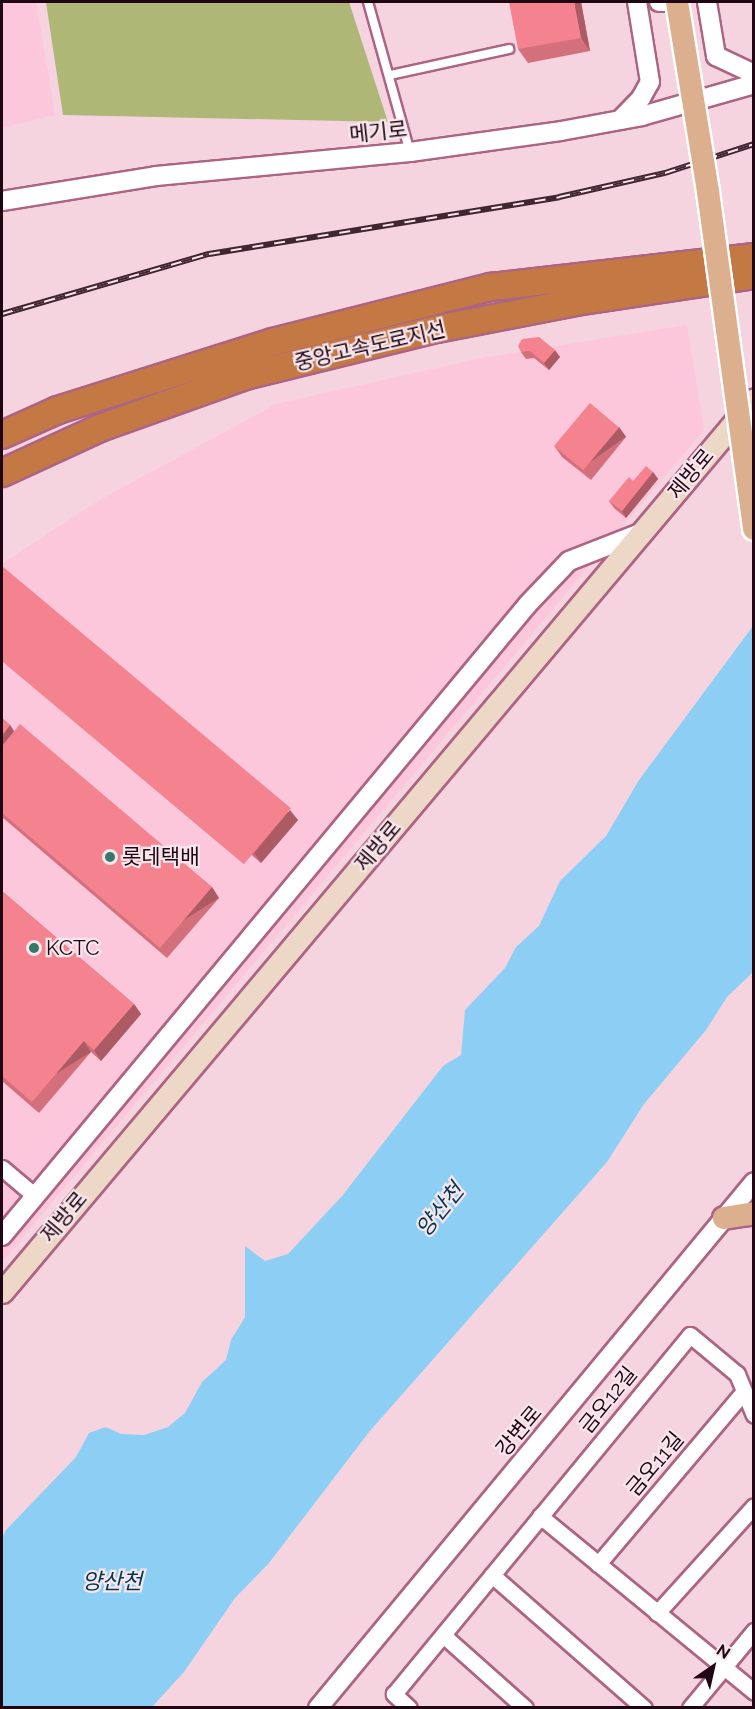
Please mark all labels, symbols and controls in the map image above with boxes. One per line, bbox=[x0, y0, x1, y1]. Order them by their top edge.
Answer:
street label: 메기로 bbox=[348, 116, 408, 148]
street label: 중앙고속도로지선 bbox=[292, 316, 448, 376]
street label: 제방로 bbox=[663, 444, 719, 504]
street label: 제방로 bbox=[350, 816, 406, 876]
place label: 롯데택배 bbox=[122, 844, 199, 870]
marker: 롯데택배 bbox=[103, 850, 117, 864]
place label: KCTC bbox=[46, 935, 100, 961]
marker: KCTC bbox=[27, 941, 41, 955]
water label: 양산천 bbox=[411, 1178, 469, 1242]
street label: 제방로 bbox=[36, 1187, 92, 1247]
street label: 금오12길 bbox=[574, 1362, 642, 1438]
street label: 강변로 bbox=[491, 1401, 547, 1461]
street label: 금오11길 bbox=[621, 1427, 689, 1501]
water label: 양산천 bbox=[82, 1569, 142, 1595]
north arrow bbox=[683, 1637, 743, 1697]
text: N bbox=[713, 1640, 734, 1663]

